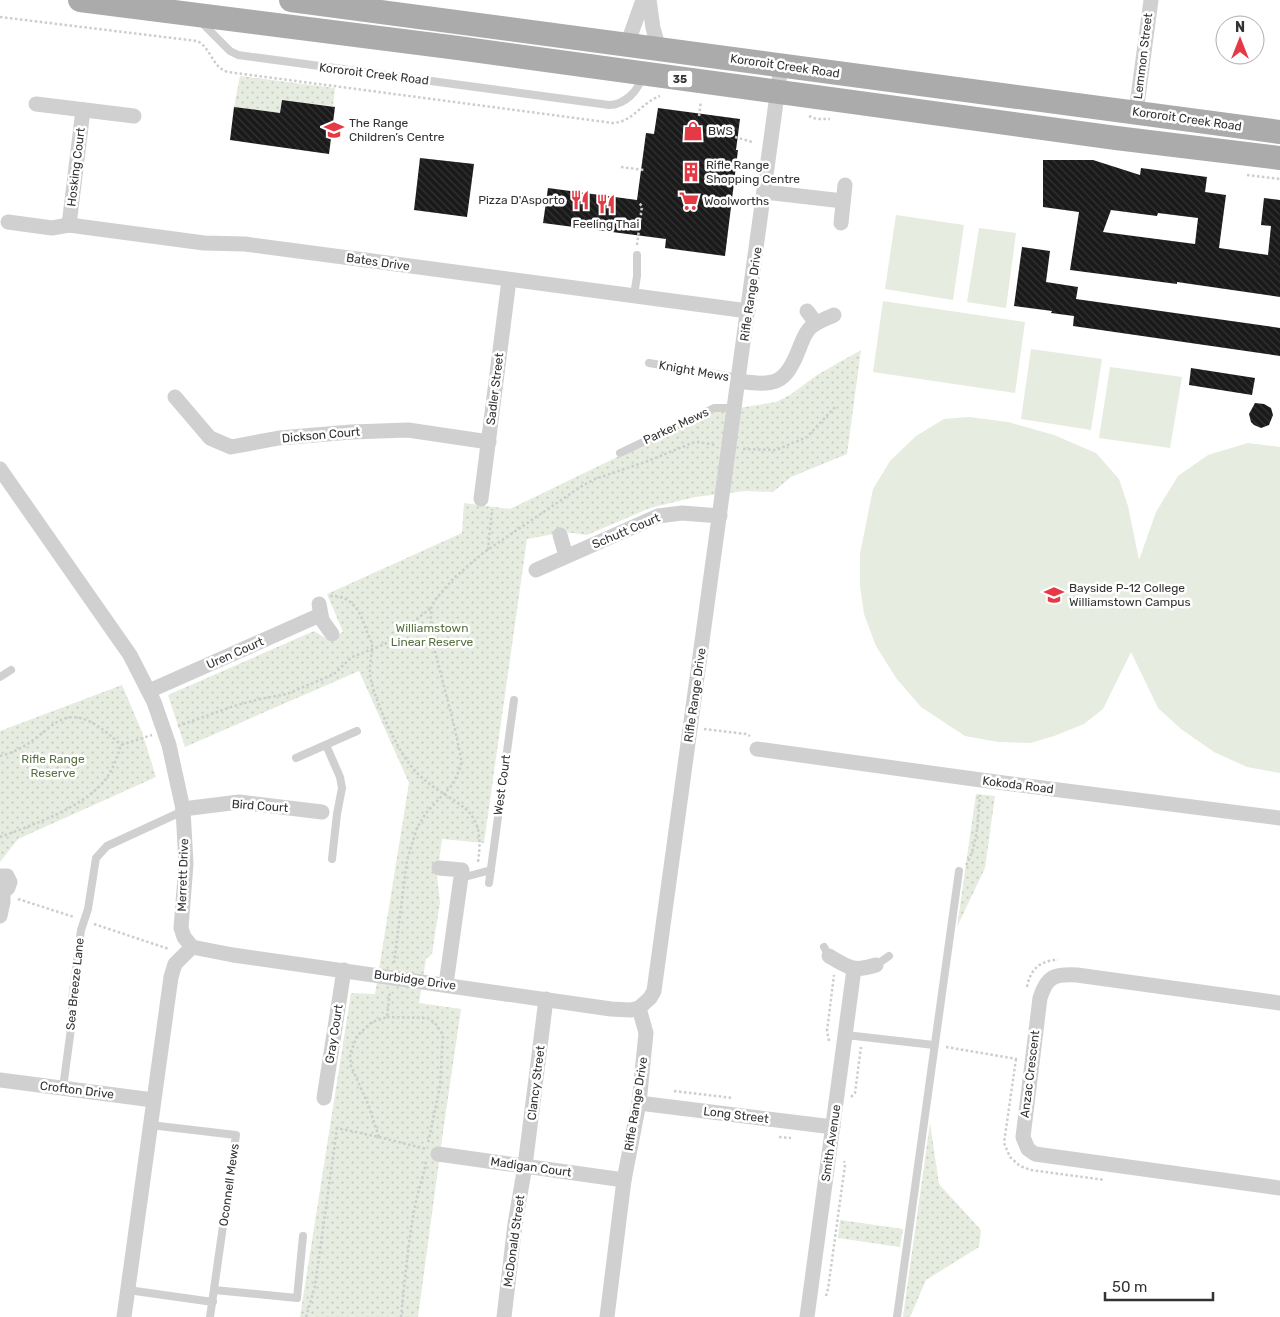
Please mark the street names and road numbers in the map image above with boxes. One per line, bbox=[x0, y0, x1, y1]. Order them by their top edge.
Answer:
street label: Lemmon Street bbox=[1131, 12, 1155, 100]
street label: Kororoit Creek Road bbox=[729, 51, 841, 81]
street label: Kororoit Creek Road bbox=[318, 60, 430, 88]
road number: 35 bbox=[668, 70, 692, 88]
street label: Kororoit Creek Road bbox=[1131, 104, 1243, 134]
street label: Hosking Court bbox=[64, 126, 88, 207]
street label: Rifle Range Drive bbox=[737, 246, 765, 342]
street label: Bates Drive bbox=[345, 251, 411, 273]
street label: Sadler Street bbox=[484, 352, 506, 426]
street label: Knight Mews bbox=[658, 358, 730, 384]
street label: Parker Mews bbox=[641, 405, 711, 447]
street label: Dickson Court bbox=[281, 425, 361, 445]
street label: Schutt Court bbox=[590, 510, 662, 552]
street label: Uren Court bbox=[204, 634, 266, 672]
street label: Rifle Range Drive bbox=[681, 647, 709, 743]
street label: West Court bbox=[491, 753, 513, 816]
street label: Kokoda Road bbox=[982, 774, 1054, 796]
street label: Bird Court bbox=[231, 797, 289, 815]
street label: Merrett Drive bbox=[175, 838, 191, 912]
street label: Sea Breeze Lane bbox=[63, 937, 87, 1031]
street label: Burbidge Drive bbox=[373, 967, 457, 993]
street label: Gray Court bbox=[322, 1003, 346, 1065]
street label: Anzac Crescent bbox=[1018, 1029, 1042, 1119]
street label: Clancy Street bbox=[524, 1045, 548, 1121]
street label: Rifle Range Drive bbox=[622, 1056, 650, 1152]
street label: Crofton Drive bbox=[39, 1079, 115, 1102]
street label: Smith Avenue bbox=[819, 1103, 843, 1182]
street label: Long Street bbox=[703, 1104, 770, 1126]
street label: Oconnell Mews bbox=[216, 1143, 242, 1227]
street label: Madigan Court bbox=[490, 1154, 573, 1180]
street label: McDonald Street bbox=[501, 1194, 527, 1288]

